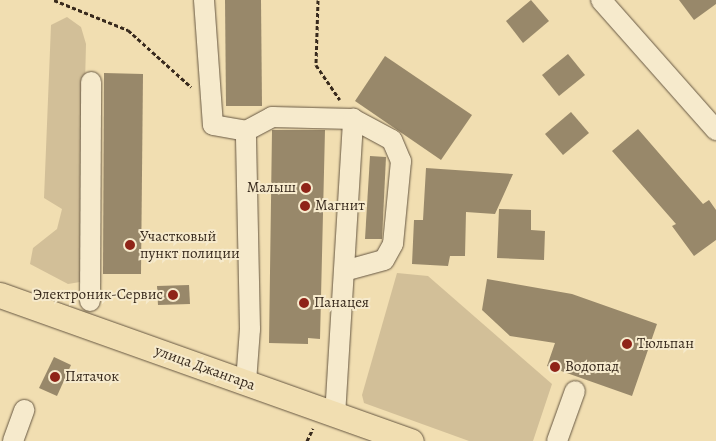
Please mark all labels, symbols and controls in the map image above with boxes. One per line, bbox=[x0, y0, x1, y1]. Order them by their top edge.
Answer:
place label: Малыш bbox=[247, 179, 296, 197]
marker: Малыш bbox=[300, 182, 312, 194]
place label: Магнит bbox=[315, 197, 365, 215]
marker: Магнит bbox=[299, 200, 311, 212]
place label: Участковый пункт полиции bbox=[140, 227, 240, 262]
marker: Участковый пункт полиции bbox=[124, 239, 136, 251]
place label: Электроник-Сервис bbox=[33, 286, 163, 304]
marker: Электроник-Сервис bbox=[167, 289, 179, 301]
place label: Панацея bbox=[314, 294, 369, 312]
marker: Панацея bbox=[298, 297, 310, 309]
place label: Тюльпан bbox=[637, 335, 694, 353]
marker: Тюльпан bbox=[621, 338, 633, 350]
street label: улица Джангара bbox=[152, 342, 258, 394]
place label: Водопад bbox=[565, 358, 619, 376]
marker: Водопад bbox=[549, 361, 561, 373]
place label: Пятачок bbox=[65, 368, 119, 386]
marker: Пятачок bbox=[49, 371, 61, 383]

